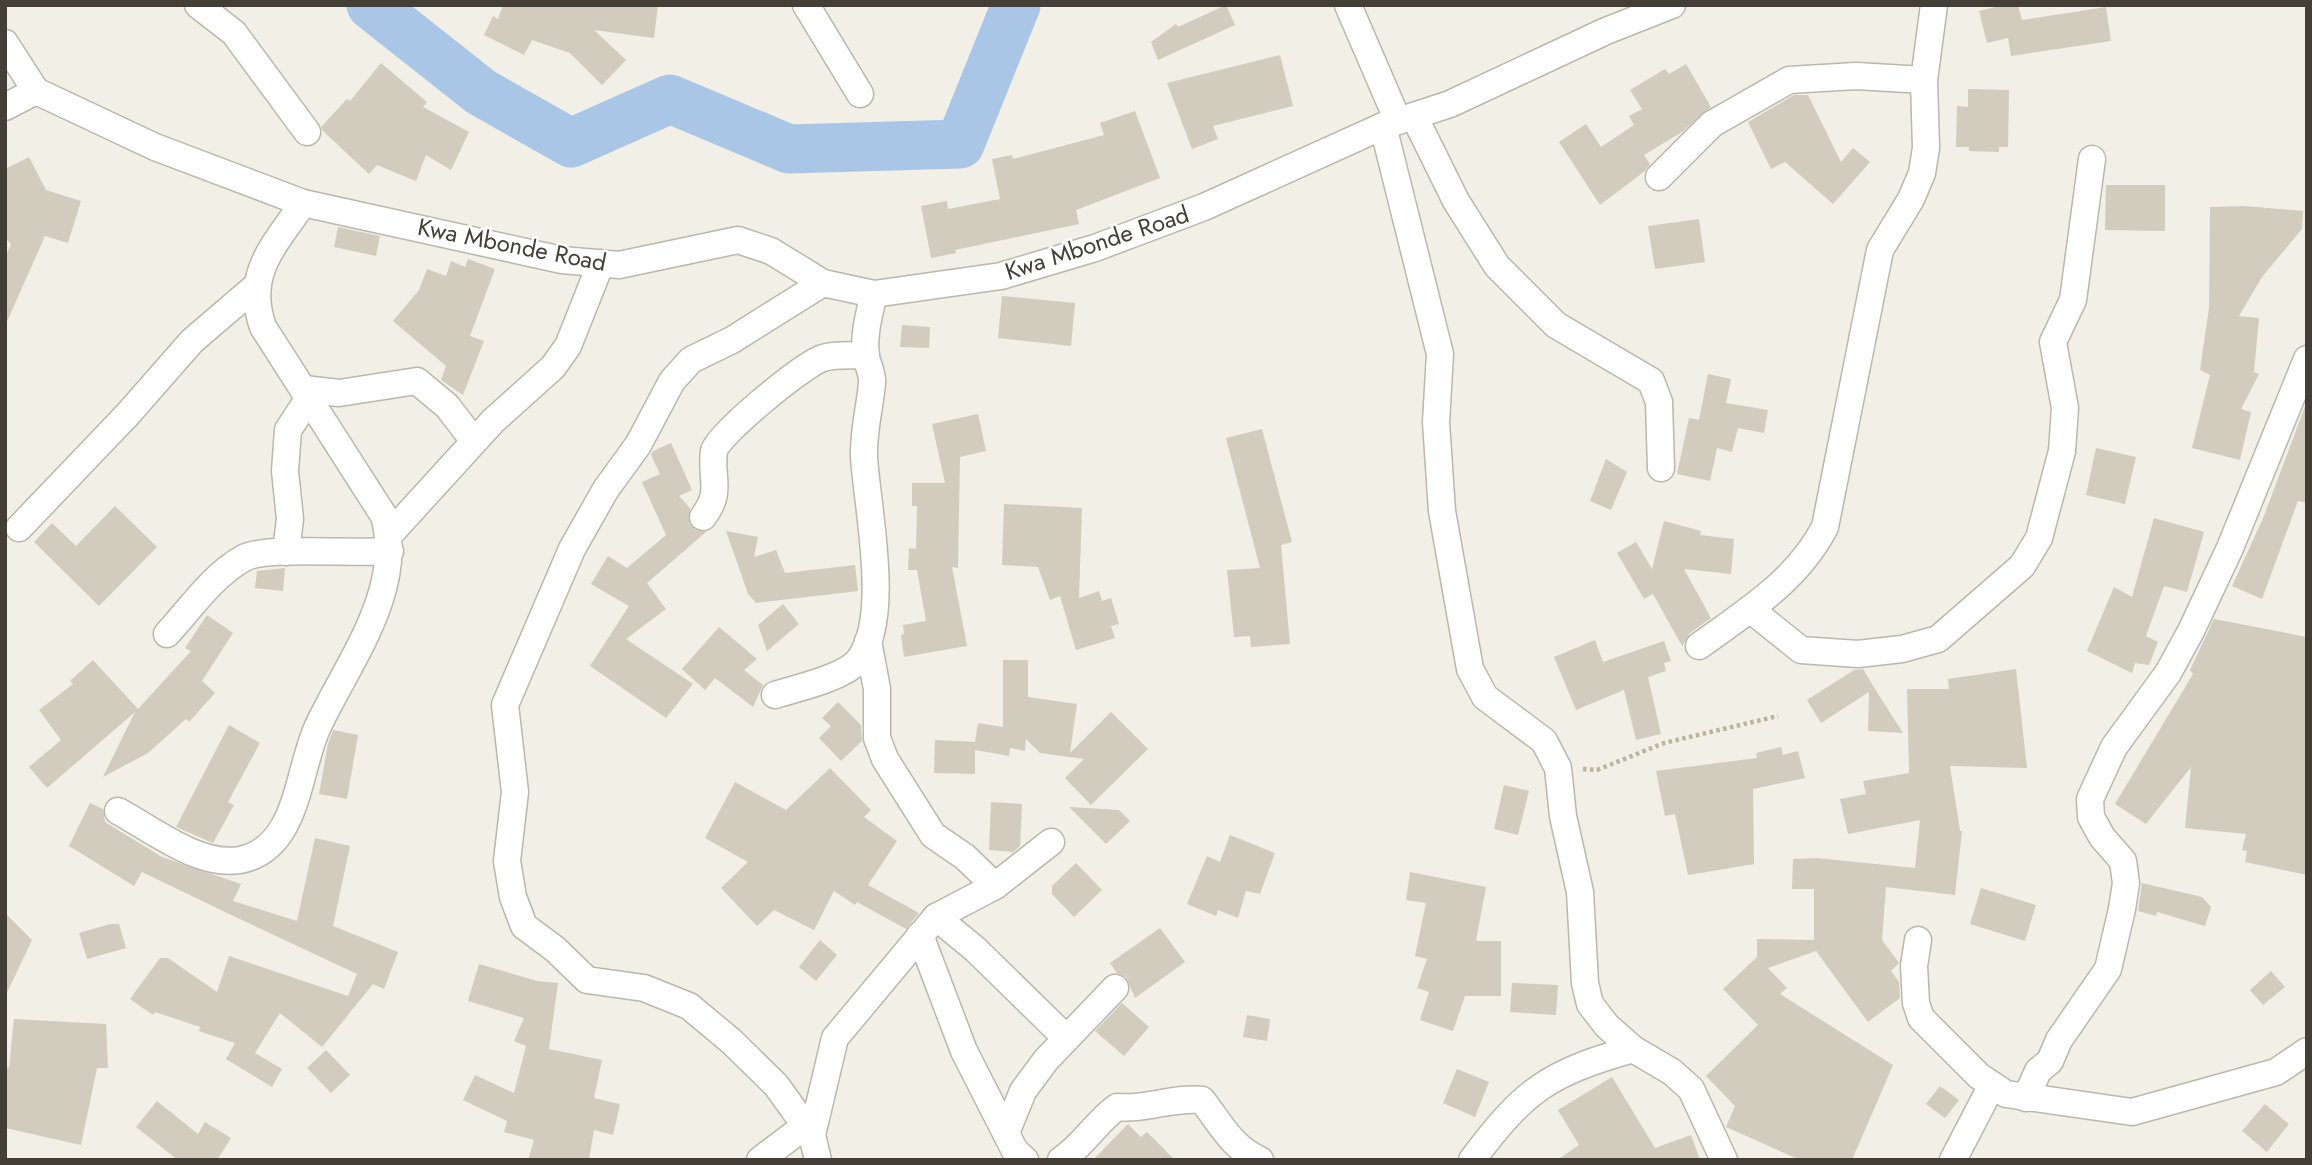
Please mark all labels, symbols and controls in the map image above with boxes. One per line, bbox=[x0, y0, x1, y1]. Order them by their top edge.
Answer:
street label: Kwa Mbonde Road bbox=[1000, 196, 1193, 289]
street label: Kwa Mbonde Road bbox=[415, 209, 609, 280]

